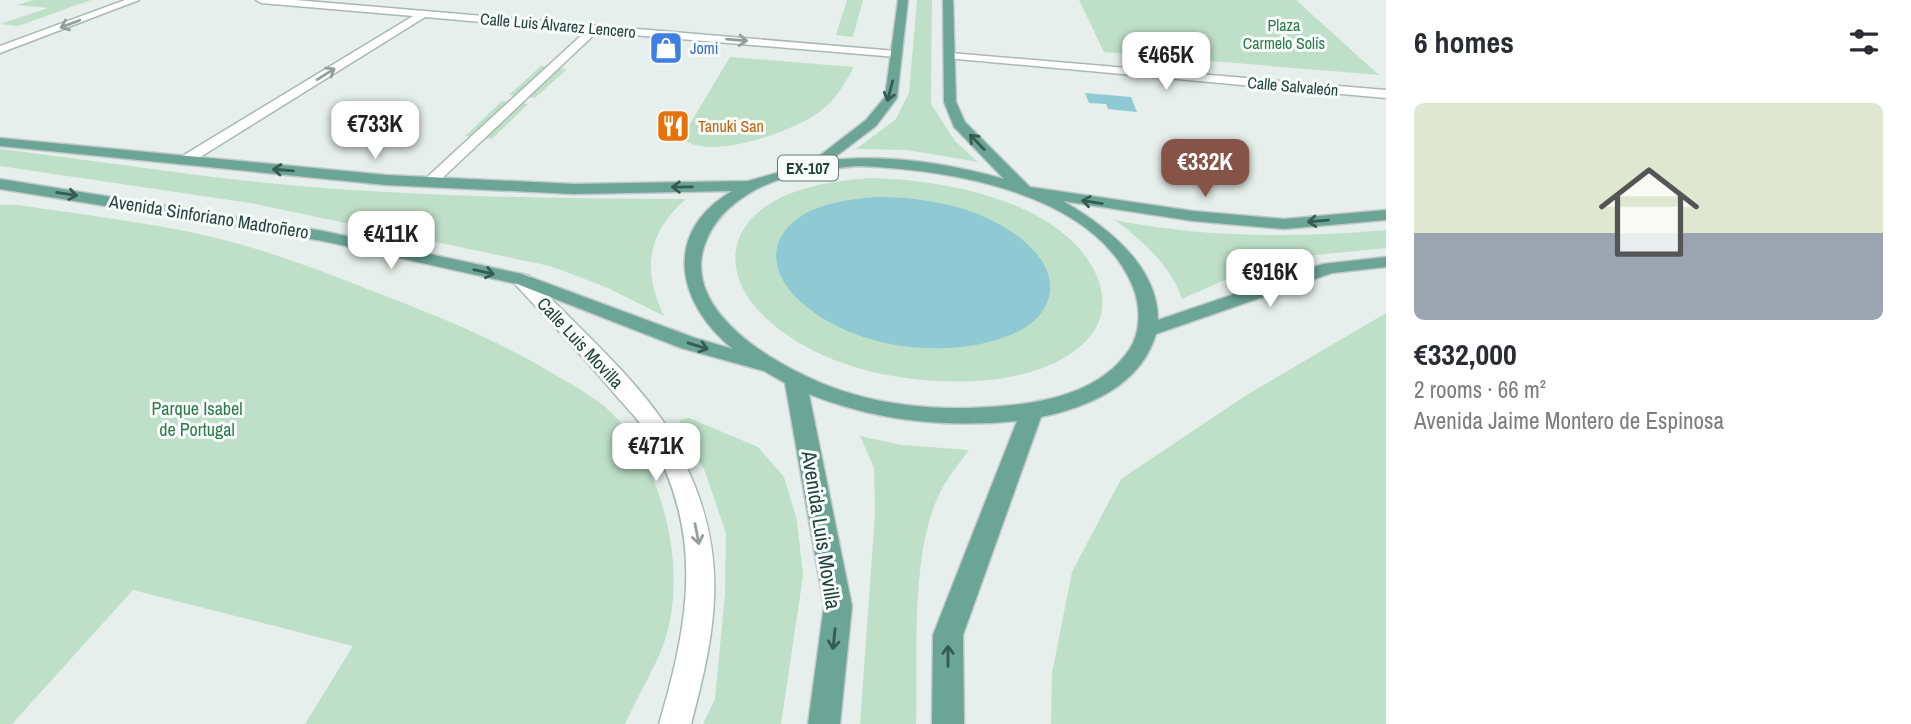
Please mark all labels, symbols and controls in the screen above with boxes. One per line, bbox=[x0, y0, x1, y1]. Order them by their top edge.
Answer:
street label: Calle Luis Álvarez Lencero bbox=[479, 7, 637, 43]
park label: Plaza Carmelo Solís bbox=[1243, 14, 1325, 54]
one-way arrow bbox=[60, 19, 82, 31]
text: 6 homes bbox=[1414, 22, 1514, 62]
icon: filters bbox=[1845, 23, 1883, 61]
shop icon: Jomi bbox=[647, 29, 685, 67]
pin: €465K bbox=[1117, 32, 1215, 92]
one-way arrow bbox=[725, 34, 747, 47]
place label: Jomi bbox=[690, 37, 718, 59]
text: €465K bbox=[1138, 39, 1194, 70]
one-way arrow bbox=[315, 67, 335, 81]
street label: Calle Salvaleón bbox=[1247, 71, 1339, 101]
one-way arrow bbox=[883, 80, 896, 102]
pin: €733K bbox=[326, 102, 424, 161]
restaurant icon: Tanuki San bbox=[654, 107, 692, 145]
text: €733K bbox=[347, 108, 403, 139]
place label: Tanuki San bbox=[698, 115, 764, 137]
one-way arrow bbox=[968, 134, 985, 151]
pin: €332K bbox=[1156, 140, 1254, 199]
text: €332K bbox=[1177, 146, 1233, 177]
icon: home bbox=[1586, 149, 1712, 275]
road number: EX-107 bbox=[778, 156, 838, 180]
one-way arrow bbox=[273, 164, 295, 177]
one-way arrow bbox=[671, 180, 694, 194]
one-way arrow bbox=[55, 188, 78, 201]
street label: Avenida Sinforiano Madroñero bbox=[107, 188, 311, 245]
one-way arrow bbox=[1081, 195, 1104, 208]
pin: €411K bbox=[342, 212, 440, 271]
one-way arrow bbox=[1307, 215, 1330, 228]
text: €411K bbox=[364, 218, 418, 249]
pin: €916K bbox=[1221, 250, 1319, 309]
text: €916K bbox=[1242, 256, 1298, 287]
one-way arrow bbox=[472, 266, 495, 279]
street label: Calle Luis Movilla bbox=[532, 292, 629, 394]
text: €332,000 bbox=[1414, 334, 1517, 374]
one-way arrow bbox=[687, 341, 709, 354]
text: 2 rooms · 66 m² bbox=[1414, 374, 1546, 405]
park label: Parque Isabel de Portugal bbox=[151, 396, 243, 442]
text: Avenida Jaime Montero de Espinosa bbox=[1414, 405, 1724, 436]
pin: €471K bbox=[607, 424, 705, 483]
text: €471K bbox=[628, 430, 684, 461]
street label: Avenida Luis Movilla bbox=[795, 448, 848, 611]
one-way arrow bbox=[690, 522, 704, 545]
one-way arrow bbox=[827, 627, 840, 650]
one-way arrow bbox=[941, 645, 955, 668]

